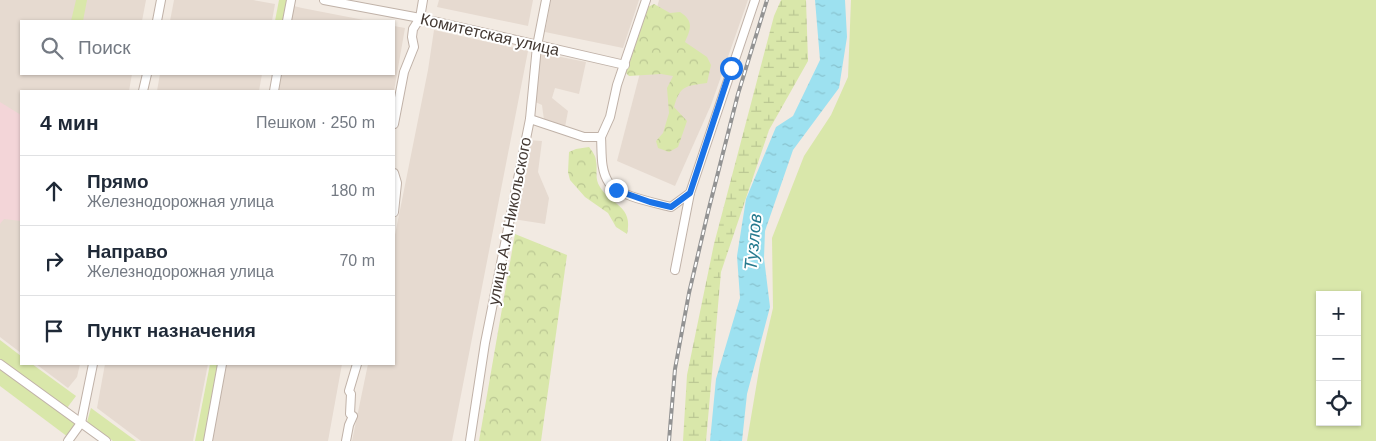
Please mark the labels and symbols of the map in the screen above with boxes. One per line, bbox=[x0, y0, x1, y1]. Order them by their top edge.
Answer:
street label: Комитетская улица bbox=[419, 10, 561, 59]
route start bbox=[720, 57, 743, 80]
street label: улица А.А.Никольского bbox=[485, 135, 534, 307]
route end bbox=[605, 179, 628, 202]
water label: Тузлов bbox=[741, 213, 765, 271]

